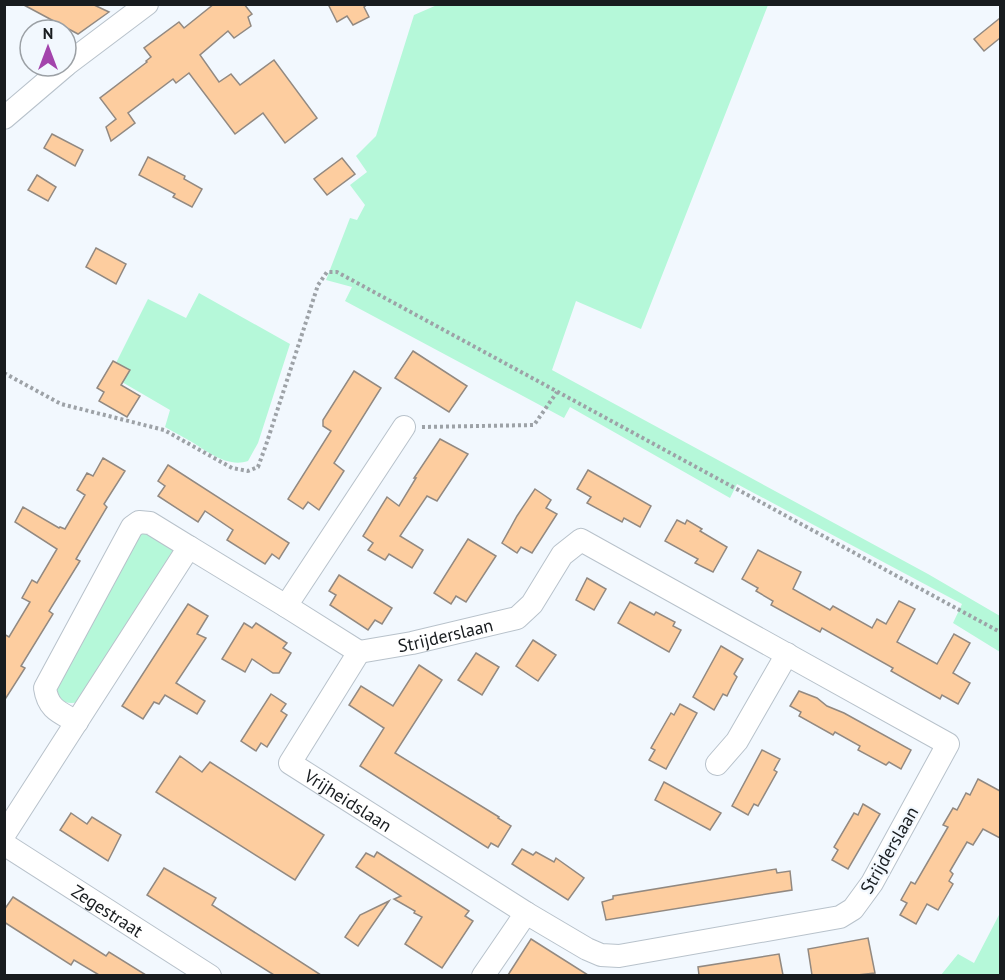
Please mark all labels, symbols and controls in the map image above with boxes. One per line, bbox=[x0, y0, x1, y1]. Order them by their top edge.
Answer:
north arrow bbox=[18, 18, 78, 78]
text: N bbox=[43, 23, 53, 43]
street label: Strijderslaan bbox=[396, 613, 495, 657]
street label: Vrijheidslaan bbox=[300, 763, 397, 836]
street label: Strijderslaan bbox=[855, 802, 923, 898]
street label: Zegestraat bbox=[67, 879, 148, 942]

